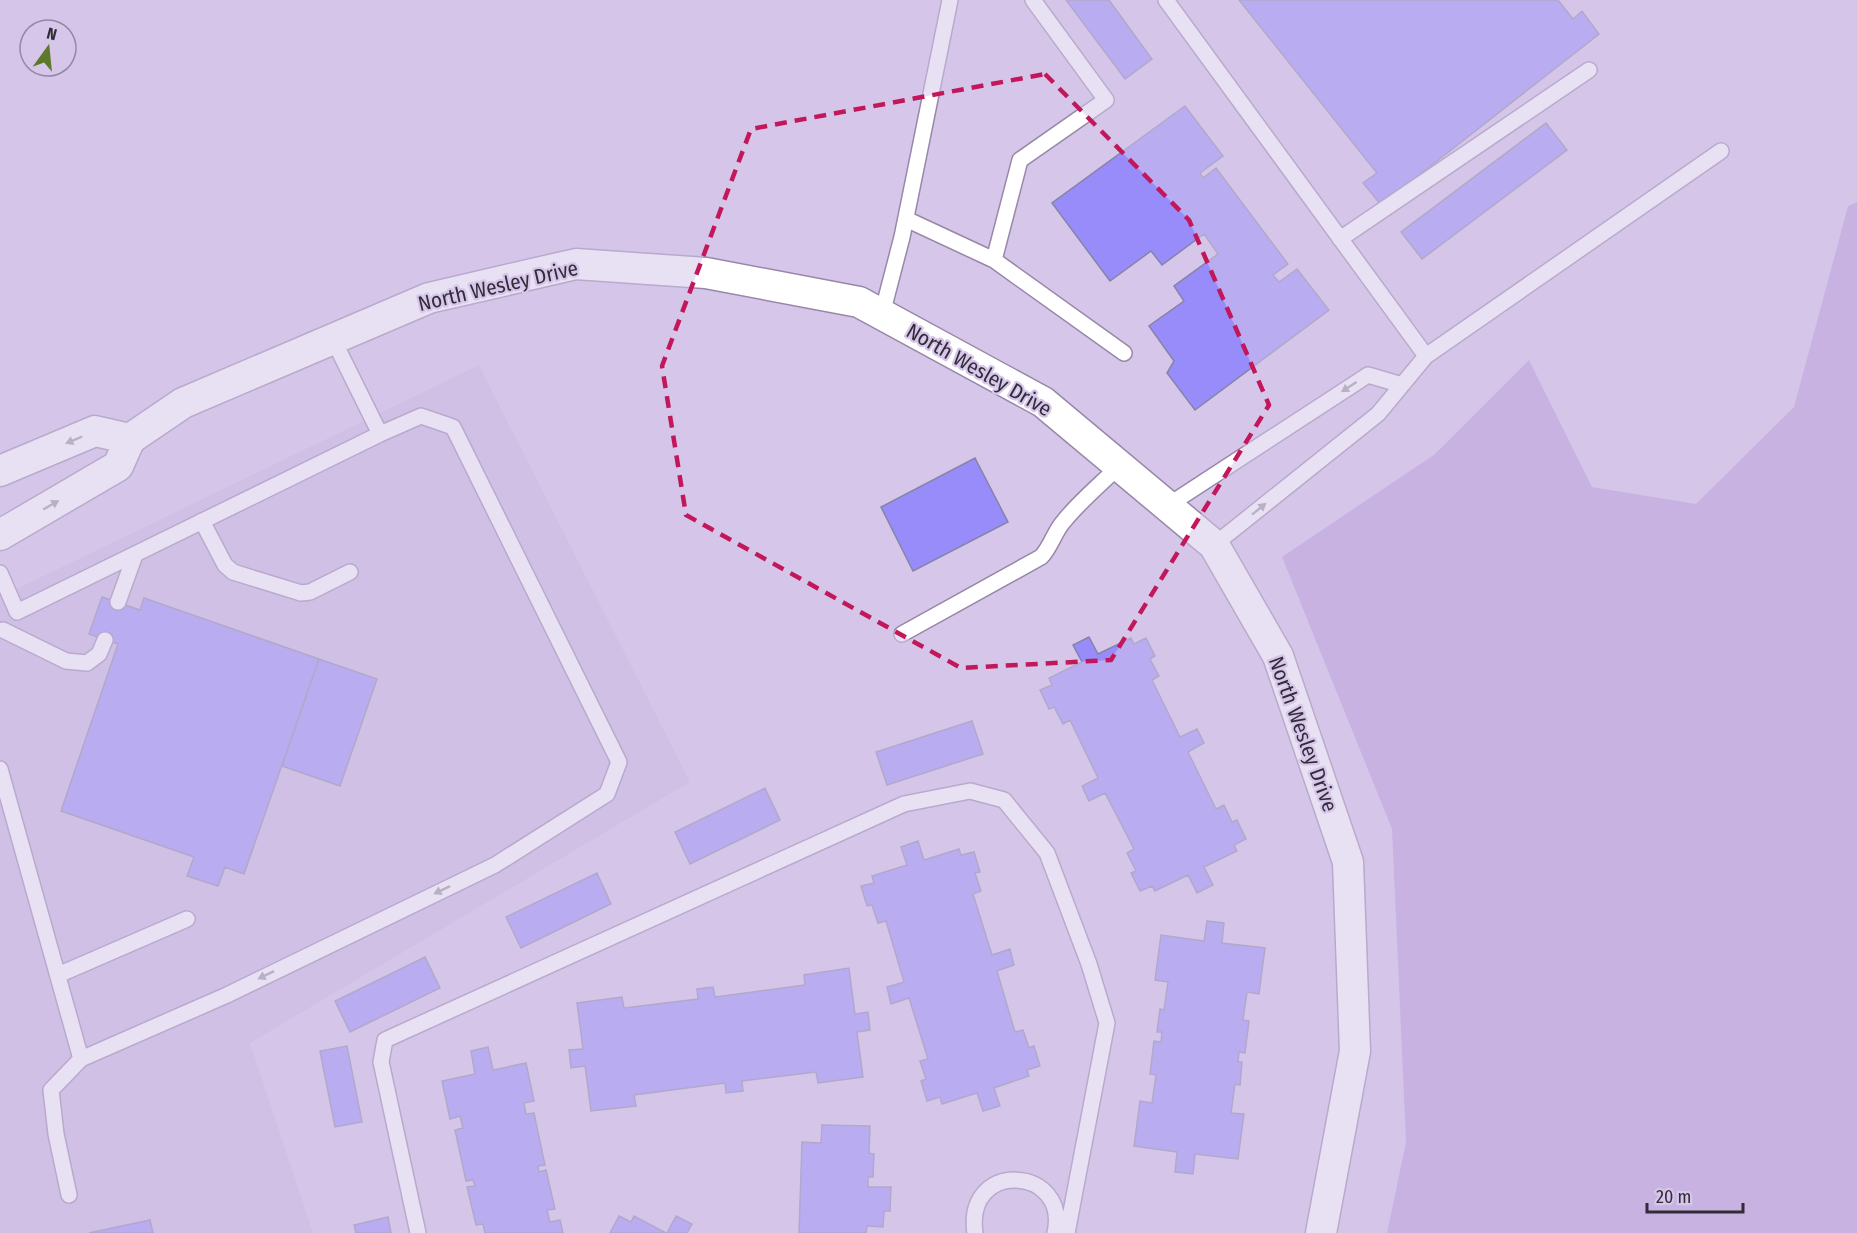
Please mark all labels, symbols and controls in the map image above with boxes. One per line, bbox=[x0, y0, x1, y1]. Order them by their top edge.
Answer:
north arrow bbox=[18, 18, 78, 78]
text: N bbox=[45, 24, 59, 44]
street label: North Wesley Drive bbox=[415, 255, 581, 317]
street label: North Wesley Drive bbox=[902, 318, 1056, 422]
one-way arrow bbox=[1341, 382, 1357, 393]
one-way arrow bbox=[65, 436, 83, 445]
one-way arrow bbox=[43, 500, 59, 511]
one-way arrow bbox=[1252, 503, 1267, 515]
street label: North Wesley Drive bbox=[1263, 653, 1343, 815]
one-way arrow bbox=[433, 885, 451, 895]
one-way arrow bbox=[258, 971, 275, 980]
scale bar bbox=[1647, 1176, 1743, 1214]
text: 20 m bbox=[1656, 1186, 1691, 1208]

